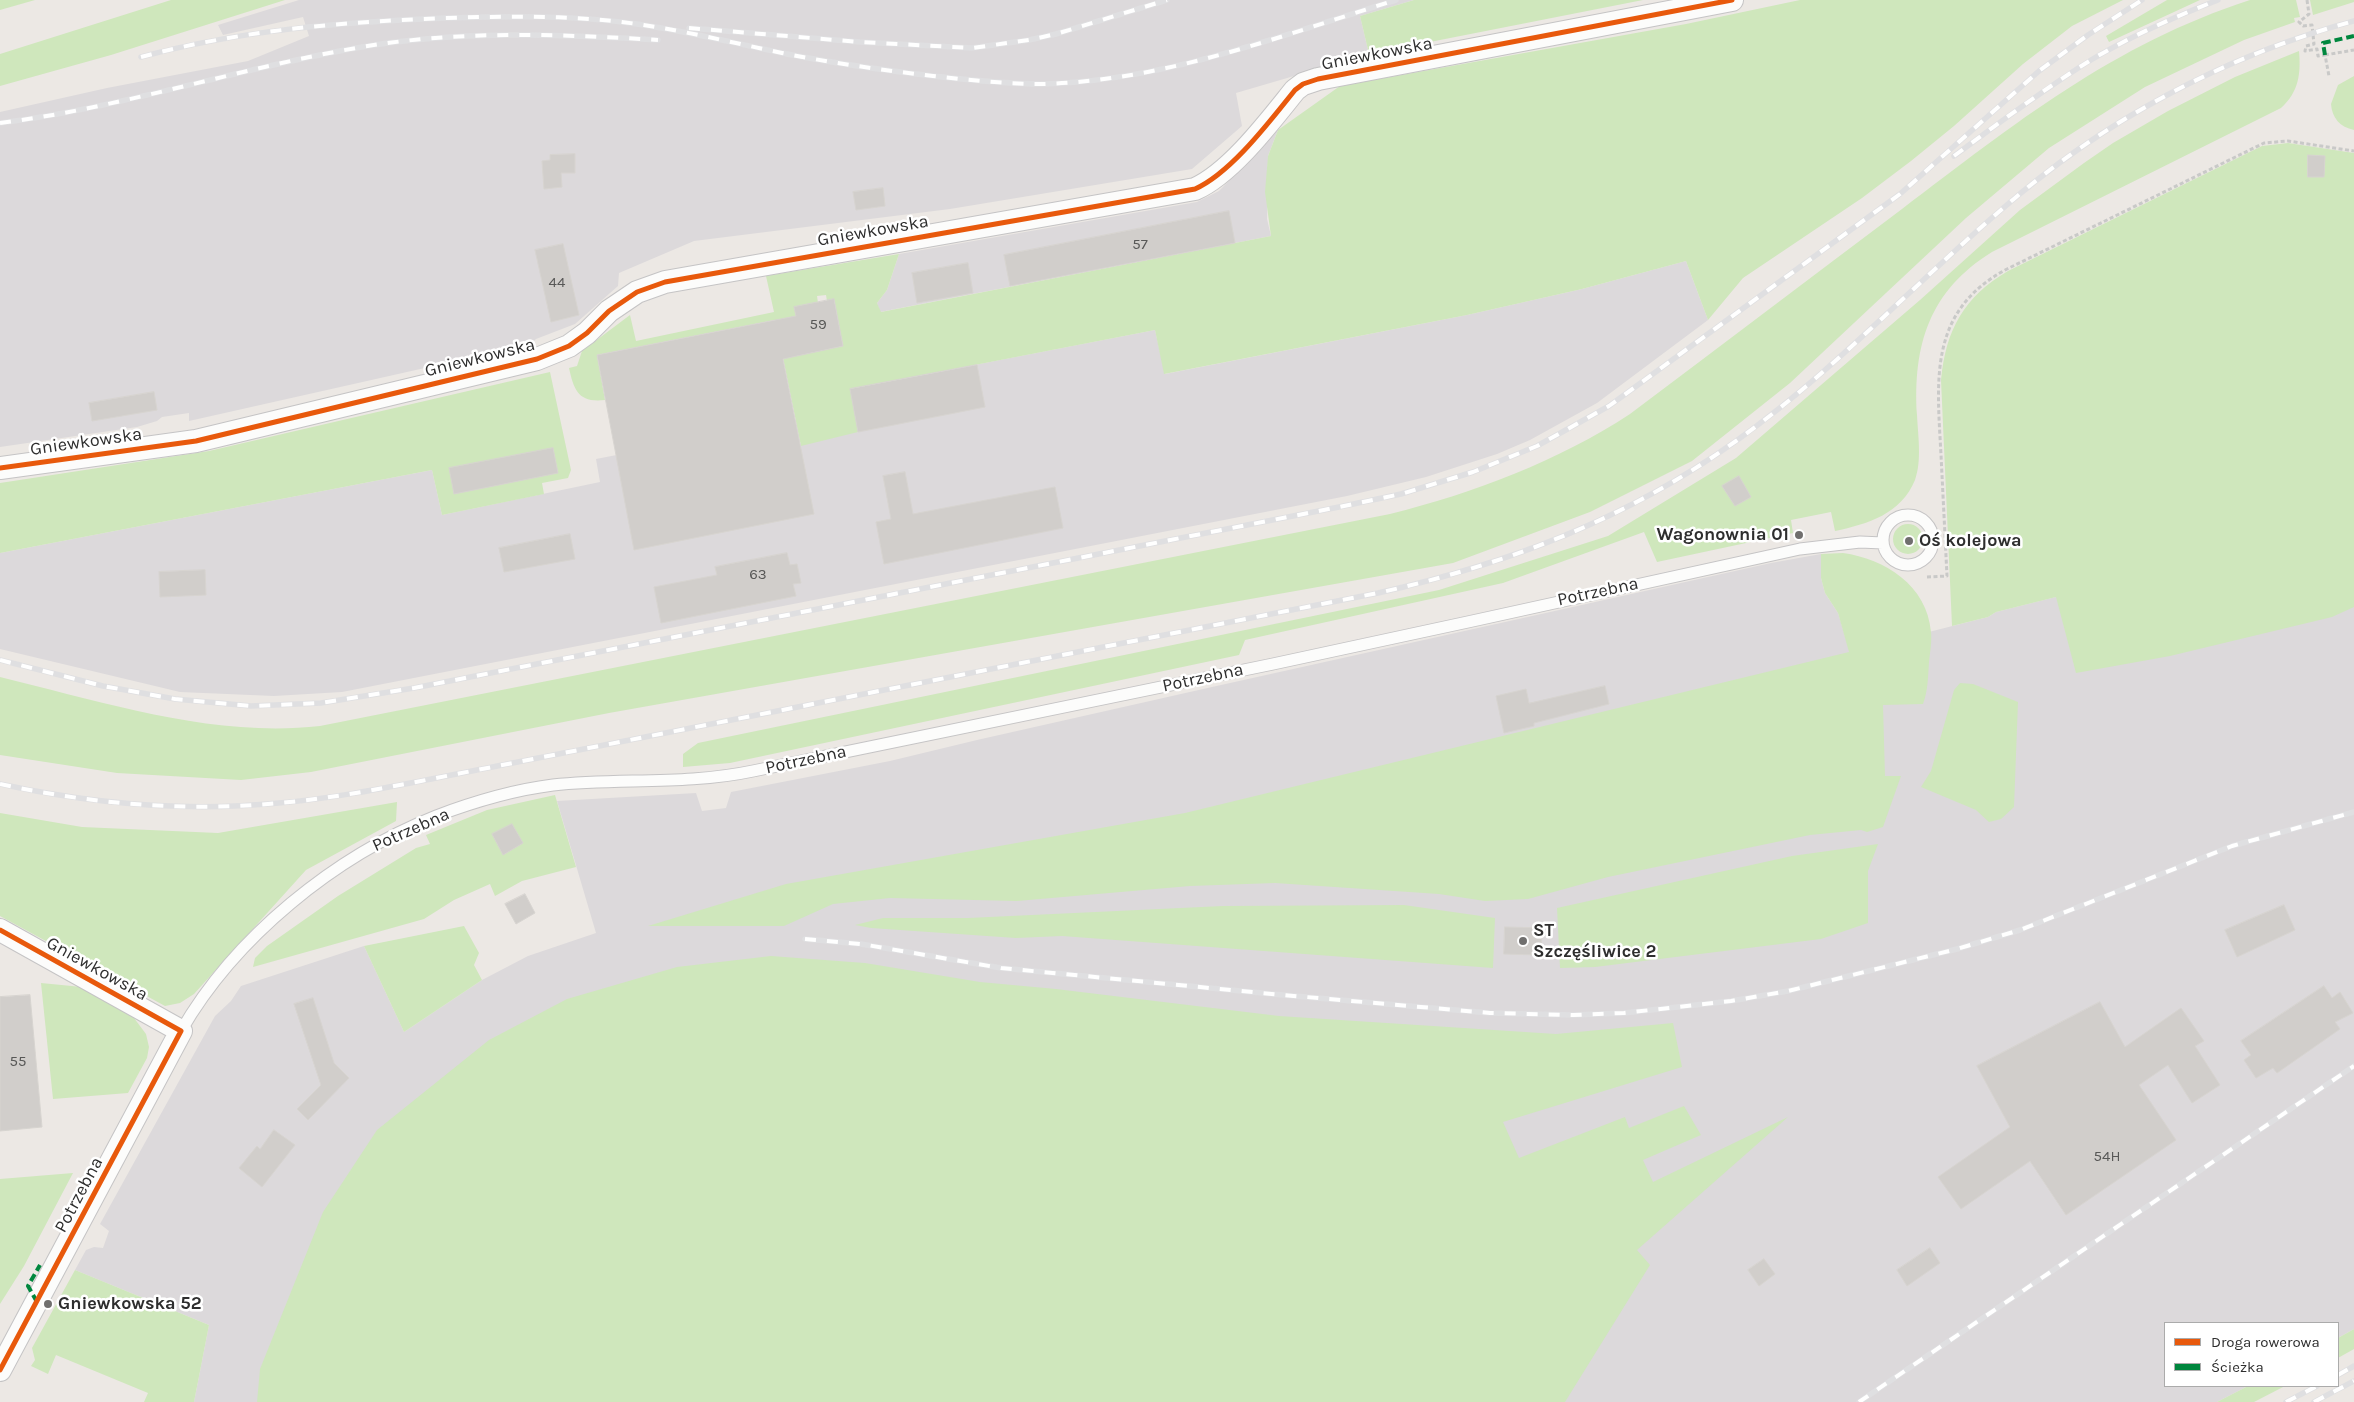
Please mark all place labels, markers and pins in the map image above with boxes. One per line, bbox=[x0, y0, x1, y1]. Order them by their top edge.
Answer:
place label: Wagonownia 01 bbox=[1656, 524, 1789, 546]
marker: Wagonownia 01 bbox=[1793, 529, 1805, 541]
place label: Oś kolejowa bbox=[1919, 530, 2022, 552]
marker: Oś kolejowa bbox=[1903, 535, 1915, 547]
place label: ST Szczęśliwice 2 bbox=[1533, 920, 1656, 962]
marker: ST Szczęśliwice 2 bbox=[1517, 935, 1529, 947]
place label: Gniewkowska 52 bbox=[58, 1293, 202, 1315]
marker: Gniewkowska 52 bbox=[42, 1298, 54, 1310]

